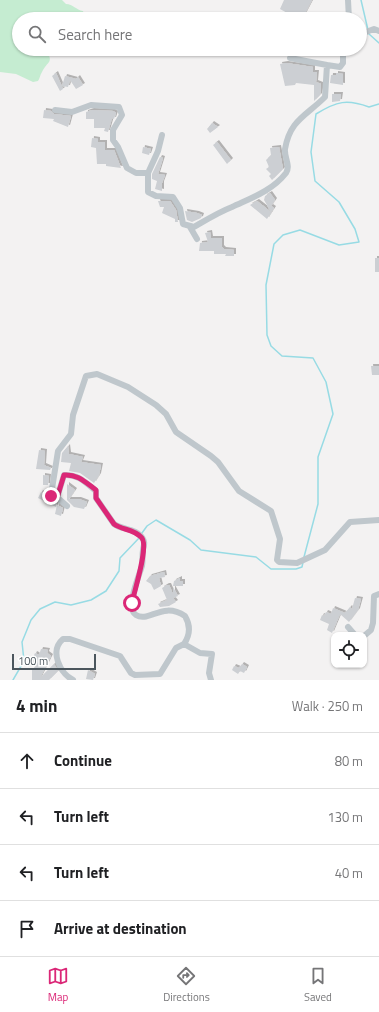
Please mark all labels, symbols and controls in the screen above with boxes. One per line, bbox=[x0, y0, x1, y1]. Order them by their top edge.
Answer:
search box bbox=[12, 12, 367, 56]
icon: search bbox=[26, 23, 48, 45]
text: Search here bbox=[58, 23, 132, 46]
route end bbox=[42, 487, 60, 505]
route start bbox=[123, 594, 141, 612]
map controls bbox=[331, 632, 367, 668]
button: locate bbox=[331, 632, 367, 668]
scale bar bbox=[12, 652, 96, 671]
text: 100 m bbox=[18, 653, 48, 669]
text: 4 min bbox=[16, 693, 57, 719]
text: Walk · 250 m bbox=[292, 696, 363, 716]
text: Continue bbox=[54, 749, 112, 772]
icon: ahead bbox=[16, 750, 38, 772]
text: 80 m bbox=[335, 751, 363, 771]
text: Turn left bbox=[54, 805, 109, 828]
icon: left bbox=[16, 806, 38, 828]
text: 130 m bbox=[327, 807, 363, 827]
text: Turn left bbox=[54, 861, 109, 884]
icon: left bbox=[16, 862, 38, 884]
text: 40 m bbox=[335, 863, 363, 883]
text: Arrive at destination bbox=[54, 917, 187, 940]
icon: arrive bbox=[16, 918, 38, 940]
tab: Map bbox=[47, 965, 69, 1005]
tab: Directions bbox=[163, 965, 210, 1005]
tab: Saved bbox=[304, 965, 332, 1005]

